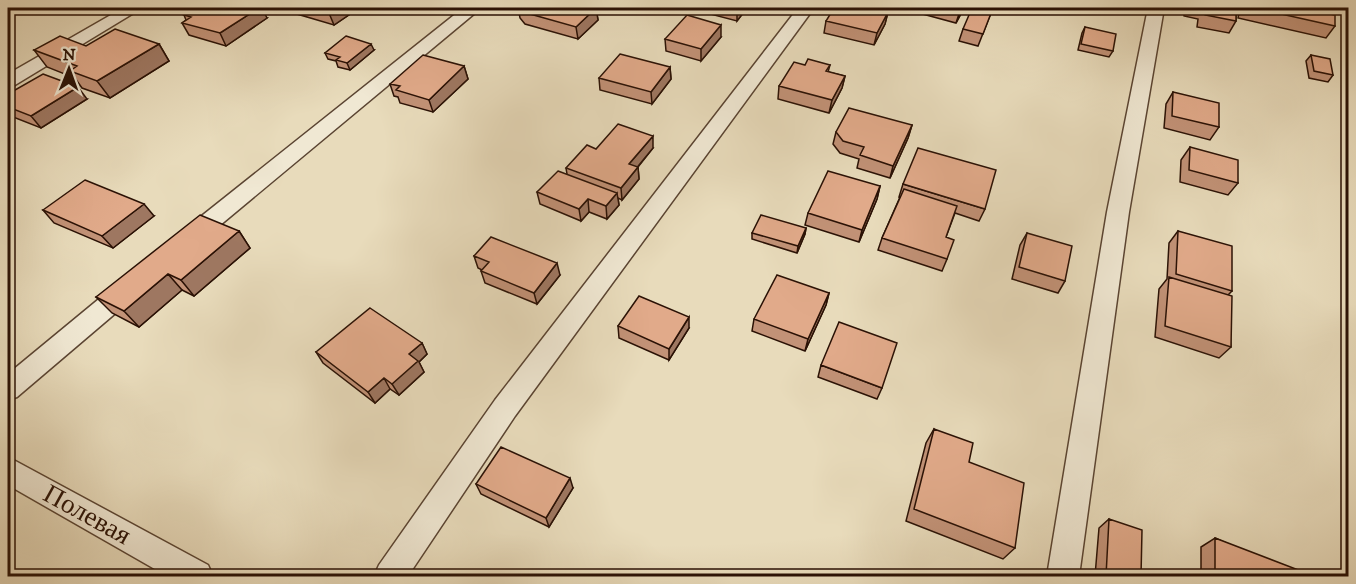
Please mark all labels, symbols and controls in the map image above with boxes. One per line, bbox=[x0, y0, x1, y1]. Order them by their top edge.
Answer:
north arrow bbox=[39, 39, 99, 99]
text: N bbox=[63, 45, 76, 65]
street label: Полевая bbox=[37, 477, 137, 553]

